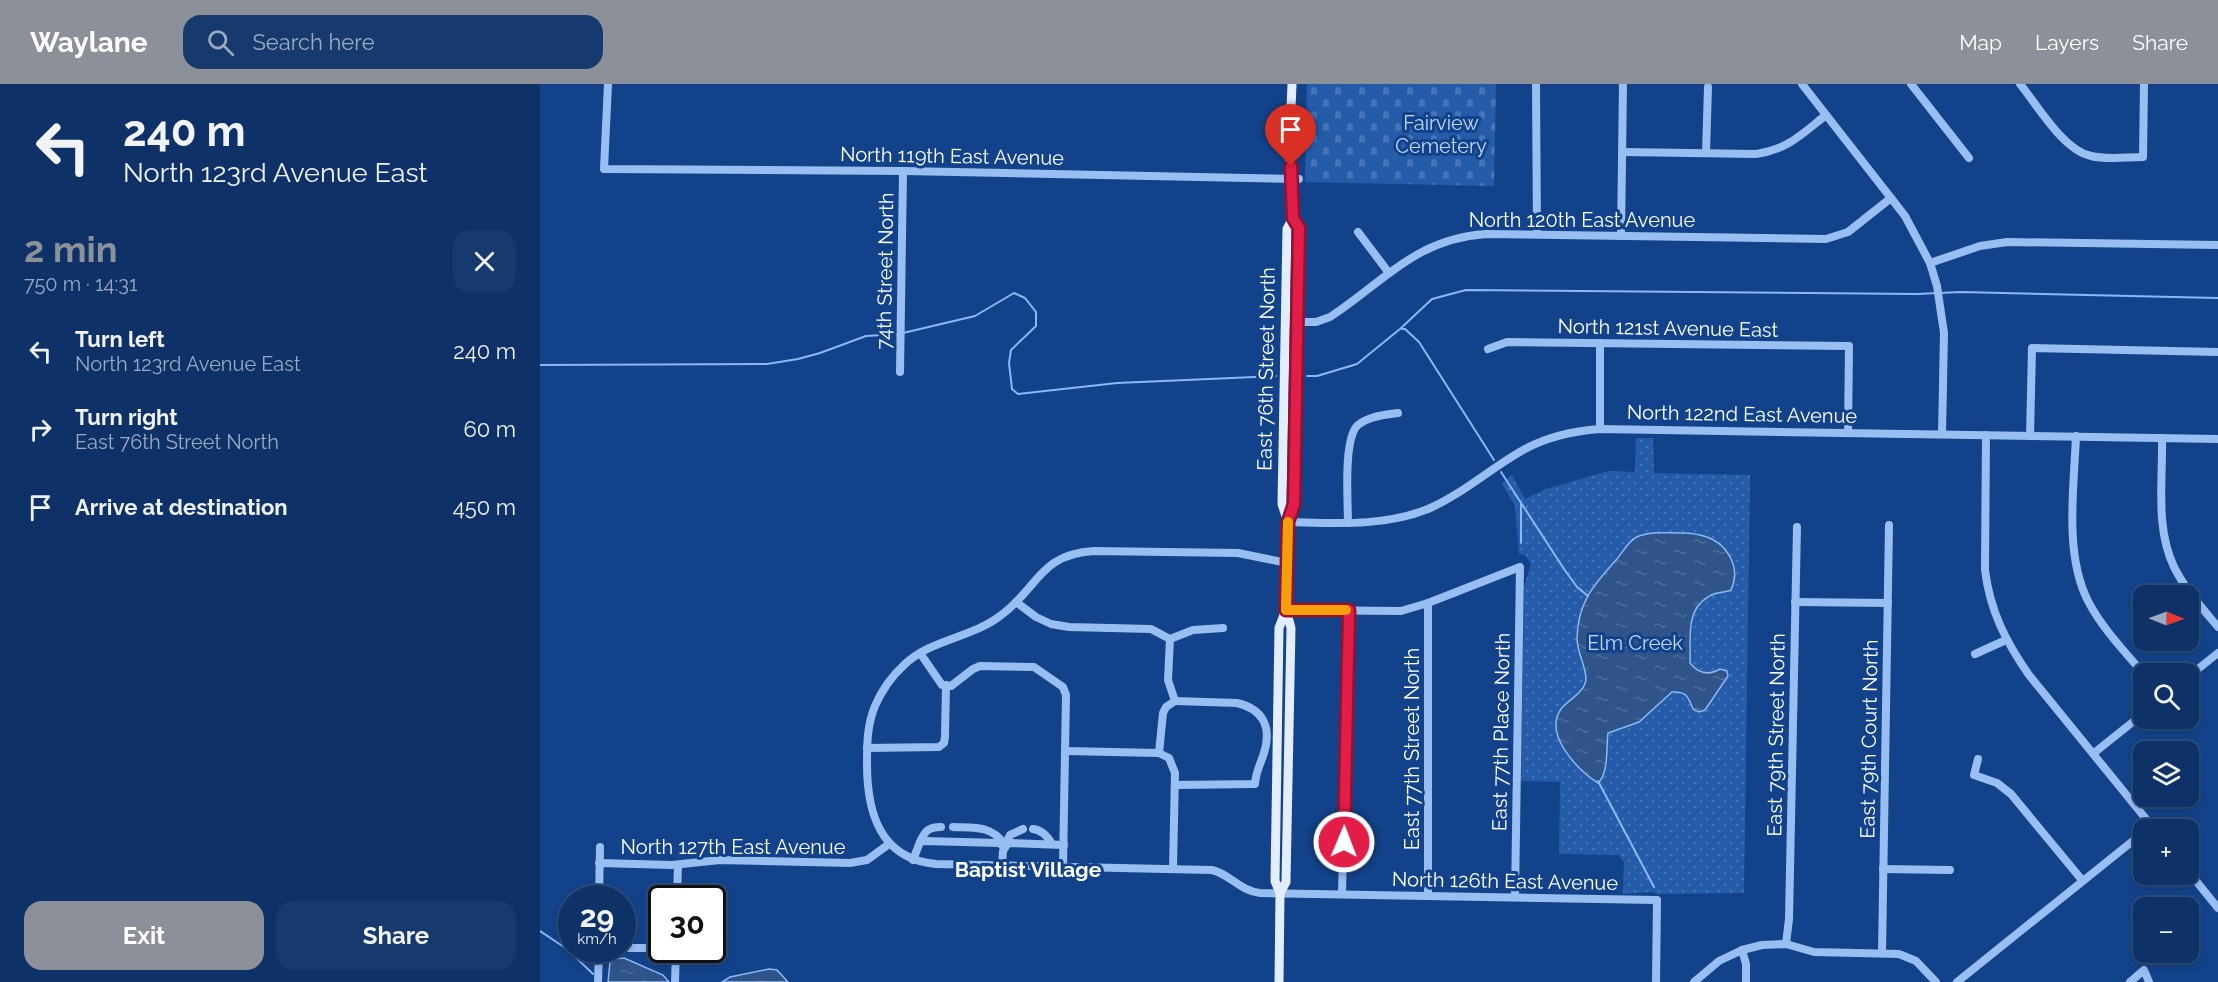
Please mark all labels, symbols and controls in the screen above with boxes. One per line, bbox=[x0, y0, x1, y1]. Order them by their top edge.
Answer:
search box bbox=[183, 15, 603, 69]
text: Waylane bbox=[30, 26, 147, 59]
icon: search bbox=[204, 26, 237, 59]
text: Search here bbox=[252, 29, 375, 55]
text: Map bbox=[1959, 30, 2002, 55]
text: Layers bbox=[2035, 30, 2099, 55]
text: Share bbox=[2132, 30, 2188, 55]
pin bbox=[1265, 104, 1316, 166]
text: 240 m bbox=[123, 107, 246, 156]
icon: left bbox=[24, 108, 102, 186]
park label: Fairview Cemetery bbox=[1395, 111, 1487, 158]
icon: arrive bbox=[1274, 113, 1307, 146]
street label: North 119th East Avenue bbox=[840, 142, 1064, 170]
text: North 123rd Avenue East bbox=[123, 157, 428, 188]
street label: 74th Street North bbox=[872, 192, 898, 350]
street label: North 120th East Avenue bbox=[1469, 208, 1695, 232]
text: 2 min bbox=[24, 228, 117, 270]
button: close bbox=[453, 230, 516, 293]
street label: East 76th Street North bbox=[1252, 267, 1280, 471]
text: 750 m · 14:31 bbox=[24, 272, 137, 296]
street label: North 121st Avenue East bbox=[1557, 314, 1779, 342]
text: Turn left bbox=[75, 326, 165, 352]
icon: left bbox=[24, 335, 57, 368]
text: 240 m bbox=[453, 338, 516, 364]
text: North 123rd Avenue East bbox=[75, 352, 301, 376]
street label: North 122nd East Avenue bbox=[1627, 400, 1858, 428]
text: Turn right bbox=[75, 404, 178, 430]
icon: right bbox=[24, 413, 57, 446]
text: 60 m bbox=[463, 416, 516, 442]
text: East 76th Street North bbox=[75, 430, 279, 454]
icon: arrive bbox=[24, 491, 57, 524]
text: Arrive at destination bbox=[75, 494, 288, 520]
text: 450 m bbox=[453, 494, 516, 520]
north arrow bbox=[2133, 585, 2199, 651]
map controls bbox=[2133, 585, 2199, 963]
park label: Elm Creek bbox=[1587, 631, 1683, 655]
street label: East 77th Place North bbox=[1487, 633, 1515, 831]
street label: East 79th Street North bbox=[1762, 633, 1790, 837]
street label: East 79th Court North bbox=[1855, 639, 1883, 839]
street label: East 77th Street North bbox=[1400, 648, 1424, 850]
button: search bbox=[2133, 663, 2199, 729]
button: layers bbox=[2133, 741, 2199, 807]
position arrow bbox=[1312, 810, 1376, 874]
button: + bbox=[2133, 819, 2199, 885]
street label: North 127th East Avenue bbox=[621, 835, 846, 859]
district label: Baptist Village bbox=[955, 857, 1102, 882]
street label: North 126th East Avenue bbox=[1392, 867, 1619, 895]
speed limit sign: 30 bbox=[648, 885, 726, 963]
button: − bbox=[2133, 897, 2199, 963]
text: 29 bbox=[580, 899, 614, 934]
button: Exit bbox=[24, 901, 264, 970]
button: Share bbox=[276, 901, 516, 970]
text: km/h bbox=[577, 930, 617, 948]

